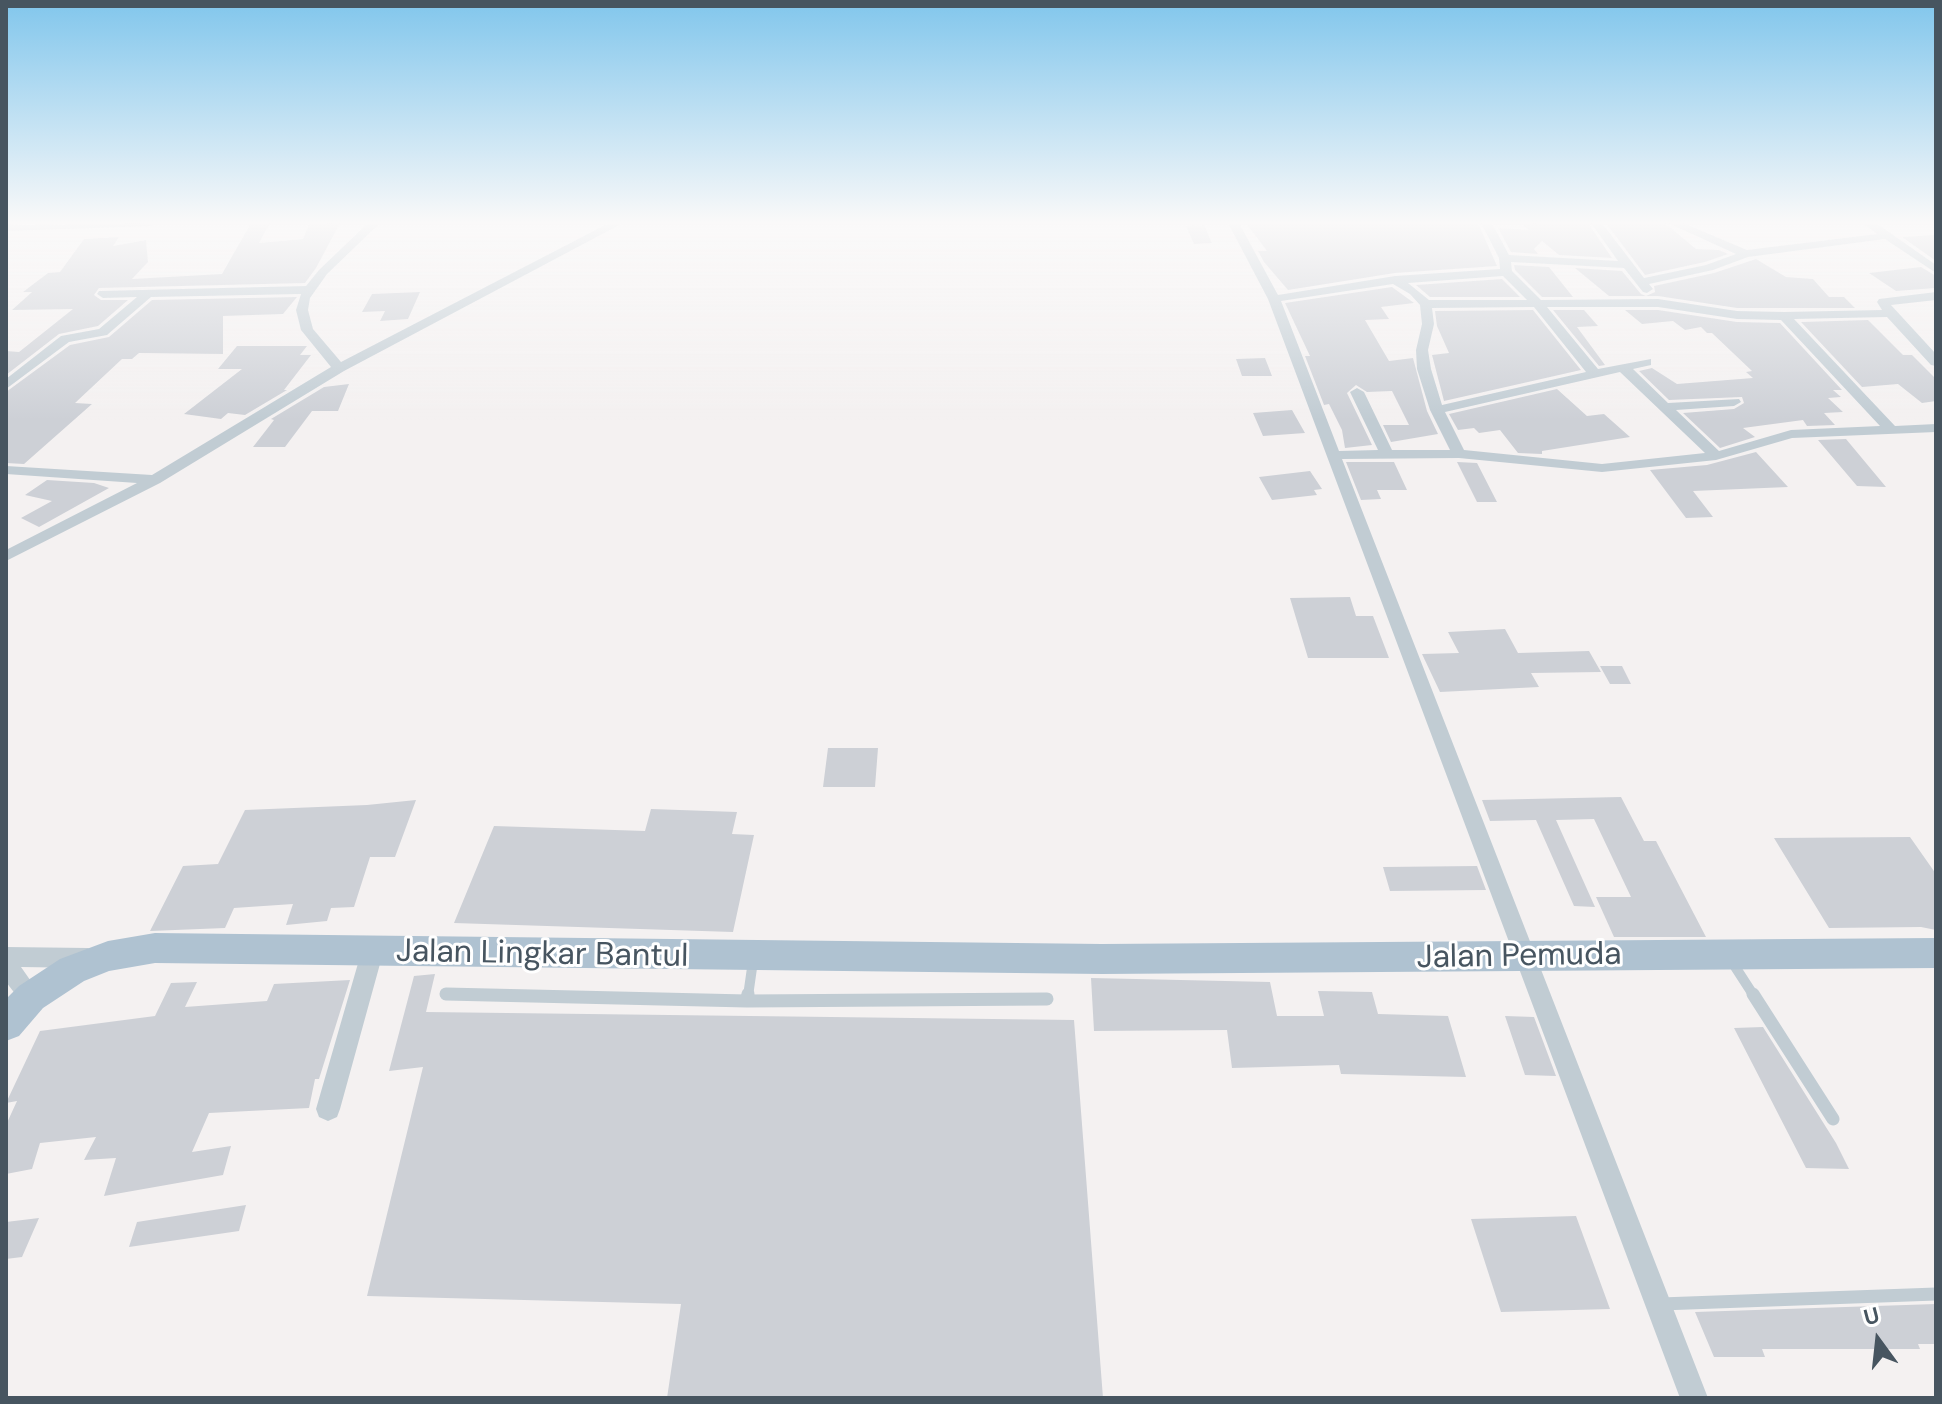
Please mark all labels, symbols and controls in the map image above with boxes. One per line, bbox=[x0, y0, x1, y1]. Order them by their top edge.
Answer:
street label: Jalan Lingkar Bantul bbox=[395, 933, 689, 977]
street label: Jalan Pemuda bbox=[1416, 936, 1622, 978]
north arrow bbox=[1838, 1300, 1918, 1380]
text: U bbox=[1861, 1300, 1883, 1332]

